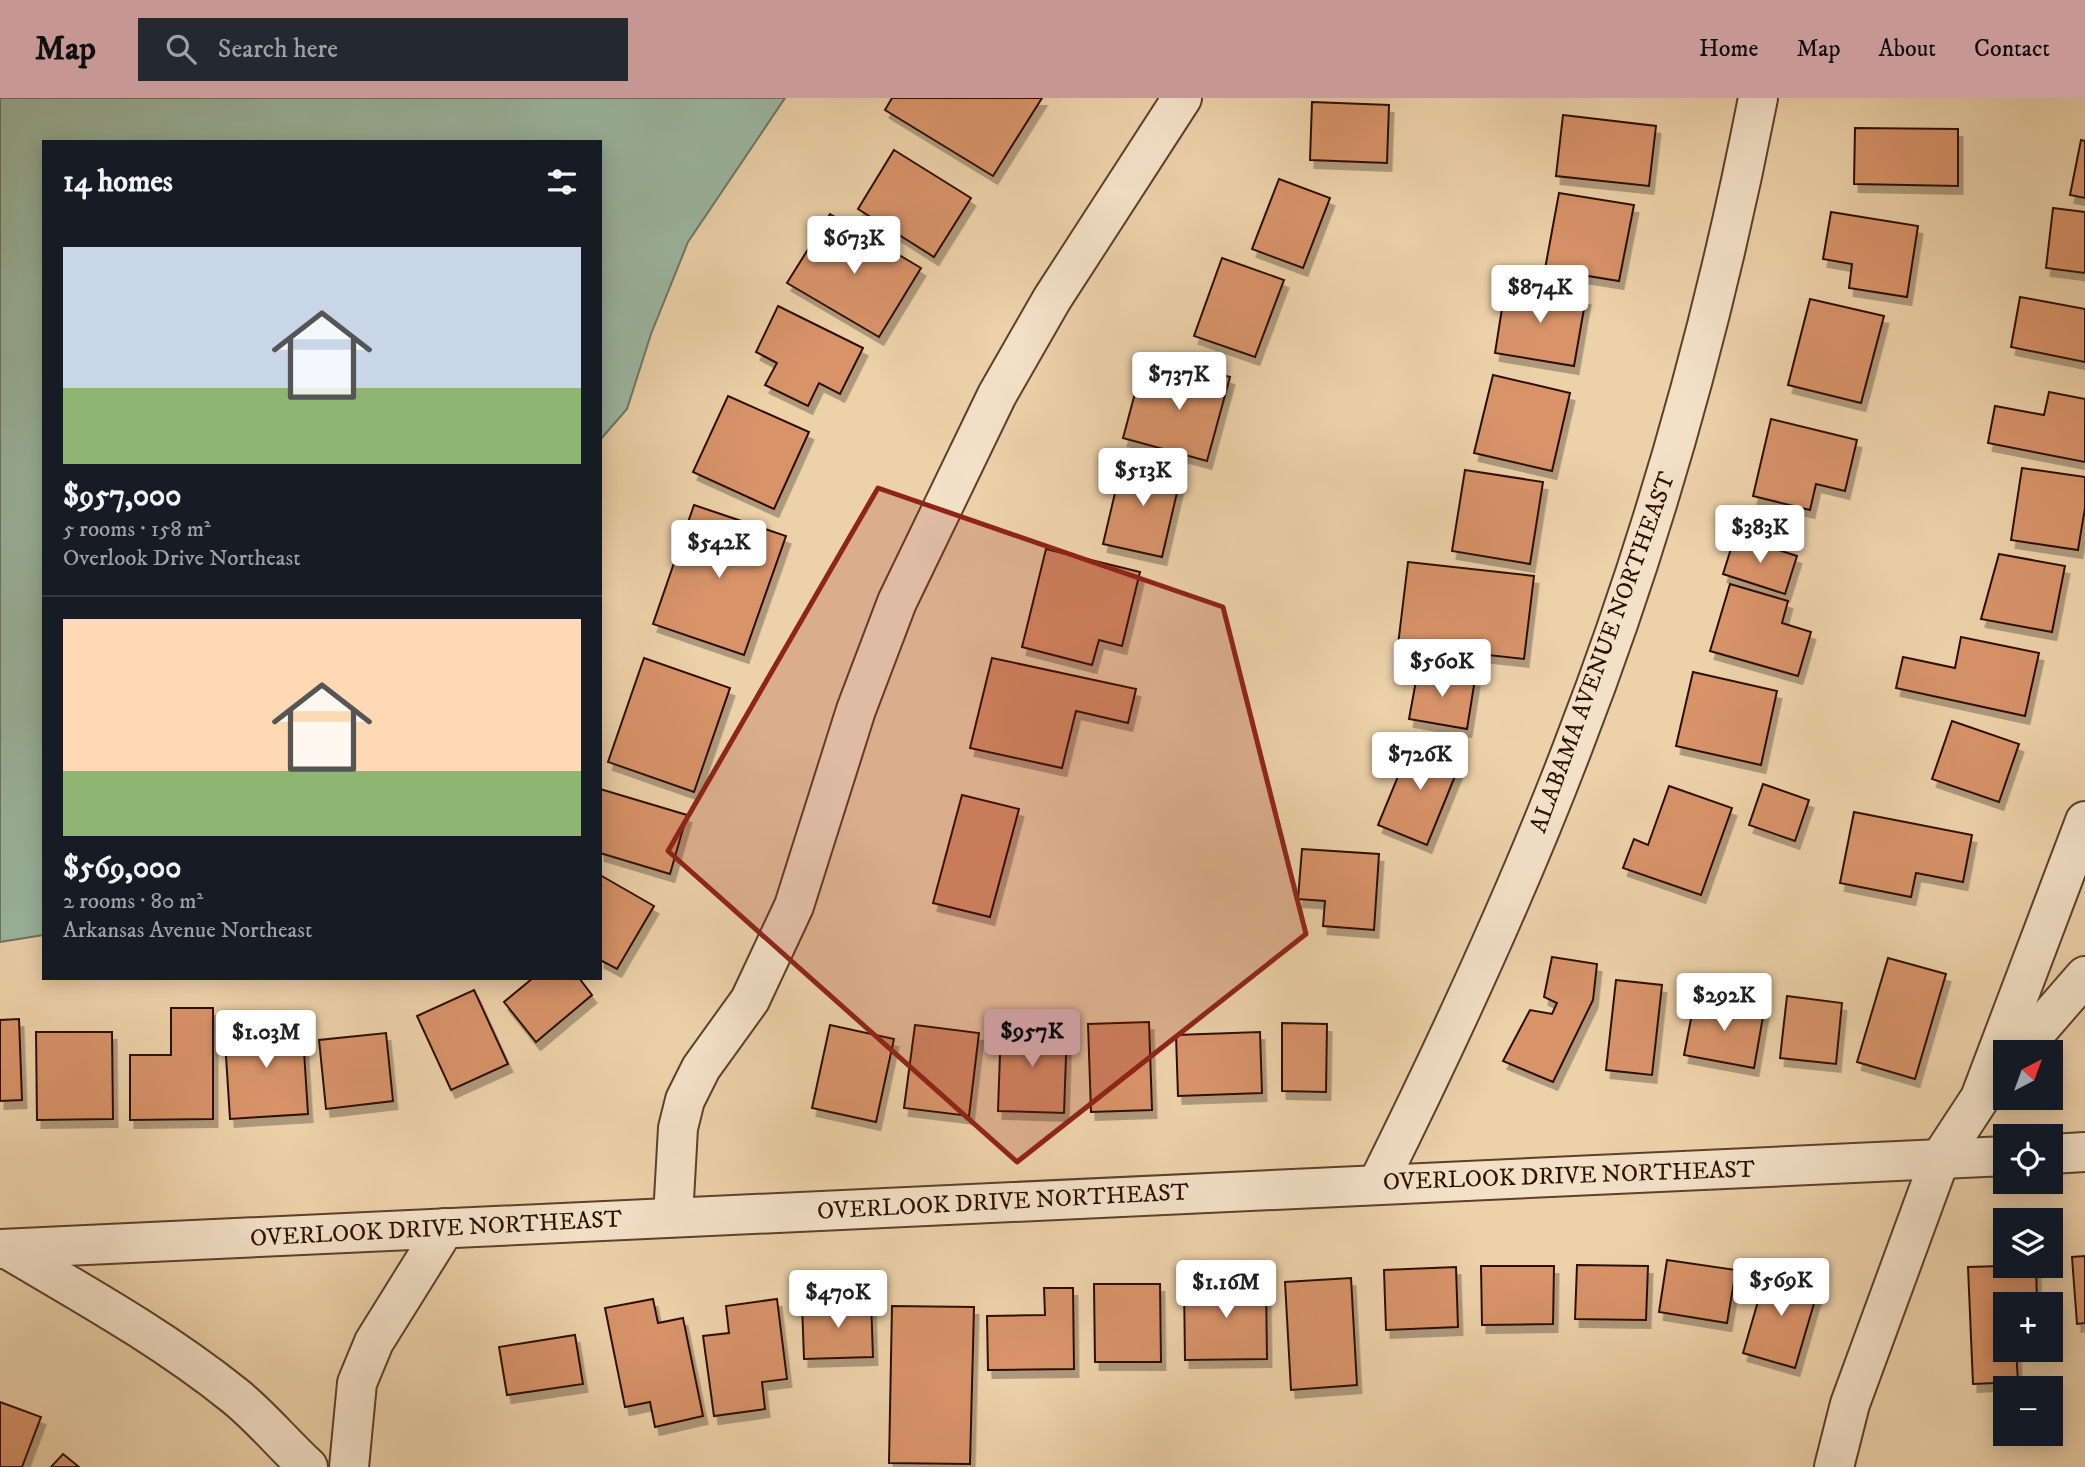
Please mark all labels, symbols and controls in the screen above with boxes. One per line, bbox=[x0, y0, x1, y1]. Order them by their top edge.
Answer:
search box bbox=[138, 18, 628, 81]
text: Map bbox=[35, 29, 96, 70]
icon: search bbox=[162, 30, 200, 68]
text: Search here bbox=[218, 33, 338, 66]
text: Home bbox=[1699, 34, 1758, 64]
text: Map bbox=[1796, 34, 1841, 64]
text: About bbox=[1879, 34, 1936, 64]
text: Contact bbox=[1974, 34, 2050, 64]
icon: filters bbox=[543, 163, 581, 201]
text: 14 homes bbox=[63, 164, 173, 201]
pin: $673K bbox=[805, 216, 903, 276]
text: $673K bbox=[823, 224, 885, 253]
pin: $874K bbox=[1491, 266, 1589, 325]
text: $874K bbox=[1507, 273, 1573, 302]
icon: home bbox=[259, 292, 385, 418]
pin: $737K bbox=[1130, 352, 1228, 412]
text: $737K bbox=[1148, 360, 1210, 389]
pin: $513K bbox=[1094, 448, 1192, 508]
text: $513K bbox=[1114, 456, 1172, 485]
street label: ALABAMA AVENUE NORTHEAST bbox=[1524, 468, 1682, 837]
text: $957,000 bbox=[63, 478, 181, 515]
pin: $383K bbox=[1711, 505, 1809, 565]
text: $383K bbox=[1731, 513, 1789, 542]
text: 5 rooms · 158 m² bbox=[63, 515, 211, 544]
pin: $542K bbox=[670, 520, 768, 580]
text: $542K bbox=[687, 528, 751, 557]
text: Overlook Drive Northeast bbox=[63, 544, 301, 573]
pin: $560K bbox=[1393, 640, 1491, 699]
text: $560K bbox=[1410, 647, 1474, 676]
icon: home bbox=[259, 664, 385, 790]
pin: $726K bbox=[1371, 732, 1469, 792]
text: $726K bbox=[1388, 740, 1452, 769]
text: $569,000 bbox=[63, 850, 181, 887]
text: 2 rooms · 80 m² bbox=[63, 887, 203, 916]
text: Arkansas Avenue Northeast bbox=[63, 916, 312, 945]
pin: $292K bbox=[1675, 974, 1773, 1033]
text: $292K bbox=[1693, 981, 1755, 1010]
pin: $1.03M bbox=[209, 1010, 323, 1070]
pin: $957K bbox=[983, 1010, 1081, 1069]
text: $957K bbox=[1000, 1017, 1064, 1046]
text: $1.03M bbox=[232, 1018, 300, 1047]
north arrow bbox=[1993, 1040, 2063, 1110]
map controls bbox=[1993, 1040, 2063, 1446]
button: locate bbox=[1993, 1124, 2063, 1194]
street label: OVERLOOK DRIVE NORTHEAST bbox=[1383, 1155, 1756, 1197]
street label: OVERLOOK DRIVE NORTHEAST bbox=[816, 1177, 1190, 1227]
street label: OVERLOOK DRIVE NORTHEAST bbox=[249, 1204, 623, 1254]
button: layers bbox=[1993, 1208, 2063, 1278]
pin: $569K bbox=[1732, 1258, 1830, 1318]
pin: $1.16M bbox=[1169, 1260, 1283, 1320]
text: $569K bbox=[1749, 1266, 1813, 1295]
text: $1.16M bbox=[1192, 1268, 1260, 1297]
pin: $470K bbox=[789, 1270, 887, 1330]
text: $470K bbox=[805, 1278, 871, 1307]
button: + bbox=[1993, 1292, 2063, 1362]
button: − bbox=[1993, 1376, 2063, 1446]

